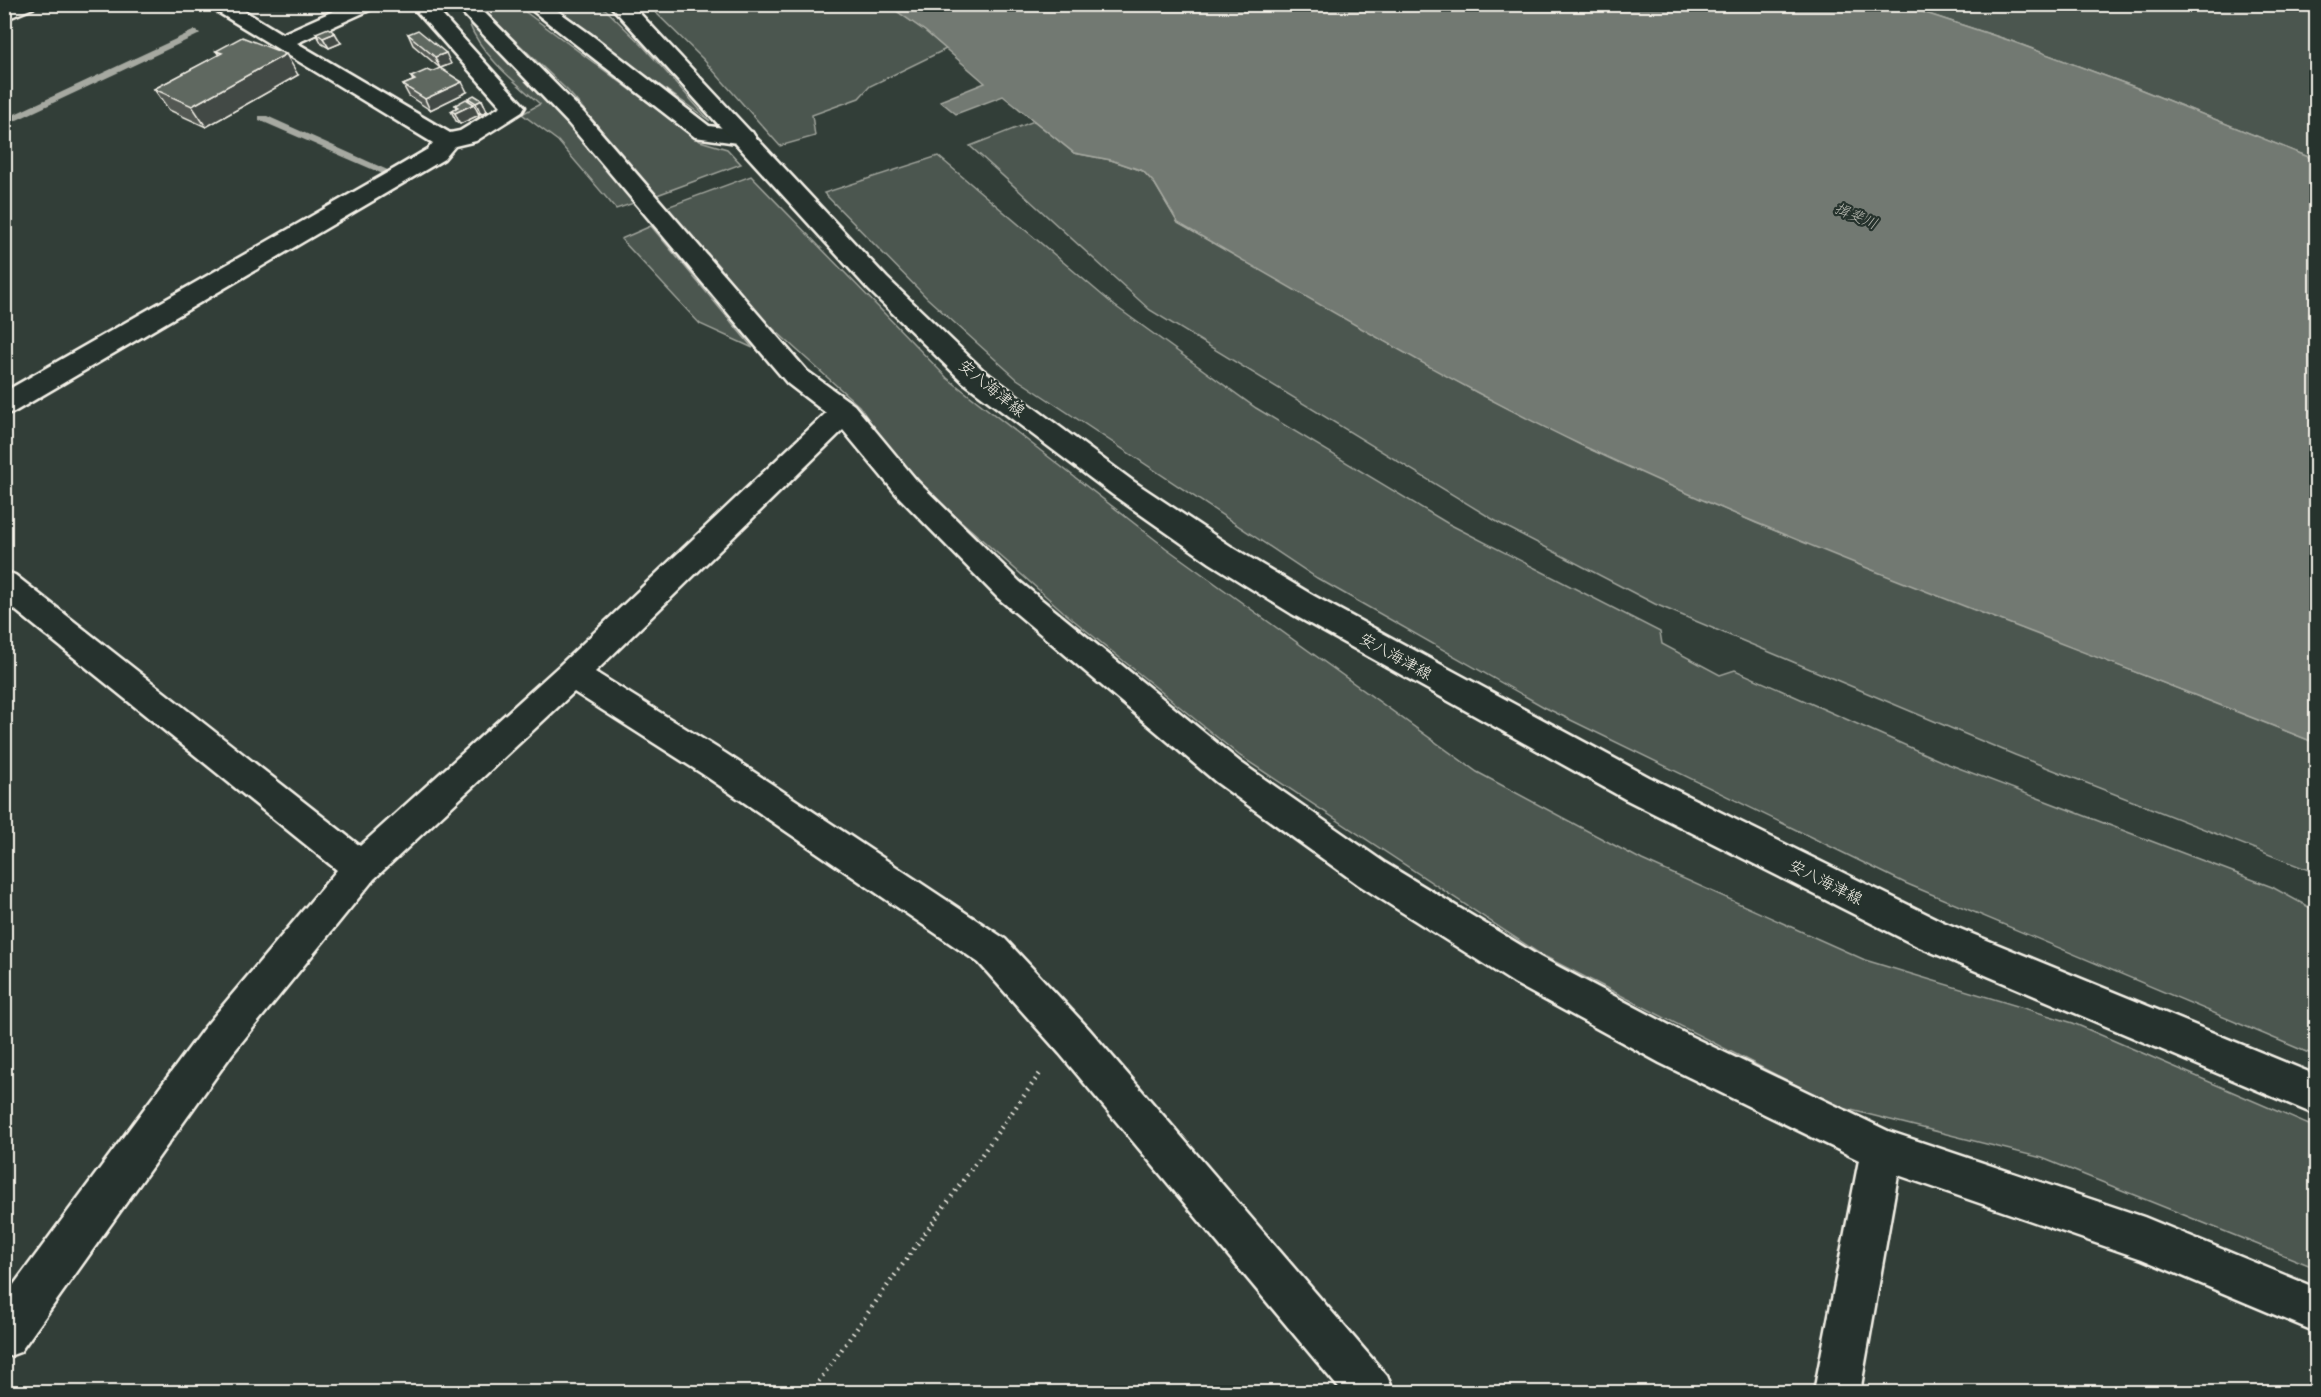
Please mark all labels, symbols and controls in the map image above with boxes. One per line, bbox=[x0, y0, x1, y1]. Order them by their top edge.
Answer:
water label: 揖斐川 bbox=[1831, 198, 1881, 234]
street label: 安八海津線 bbox=[954, 355, 1030, 421]
street label: 安八海津線 bbox=[1356, 627, 1436, 685]
street label: 安八海津線 bbox=[1786, 854, 1866, 910]

